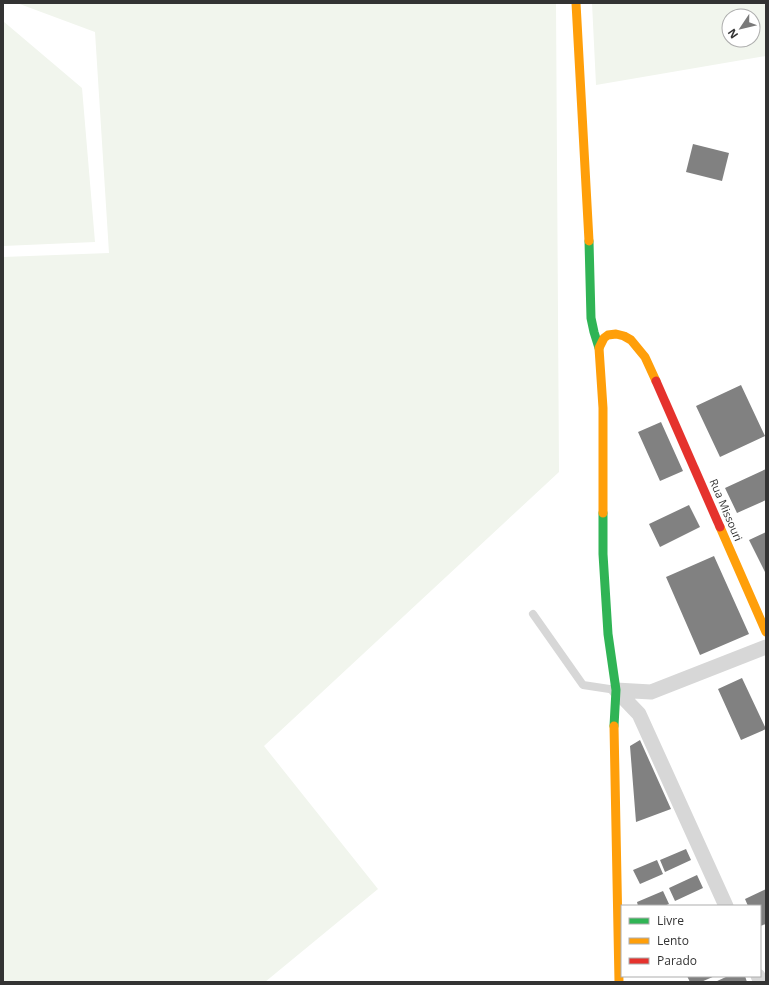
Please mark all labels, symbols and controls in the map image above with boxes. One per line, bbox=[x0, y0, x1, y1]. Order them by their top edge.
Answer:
north arrow bbox=[721, 8, 761, 48]
text: N bbox=[724, 26, 741, 42]
street label: Rua Missouri bbox=[707, 476, 746, 543]
legend bbox=[621, 905, 761, 977]
text: Livre bbox=[657, 912, 684, 929]
text: Lento bbox=[657, 932, 689, 949]
text: Parado bbox=[657, 952, 697, 969]

